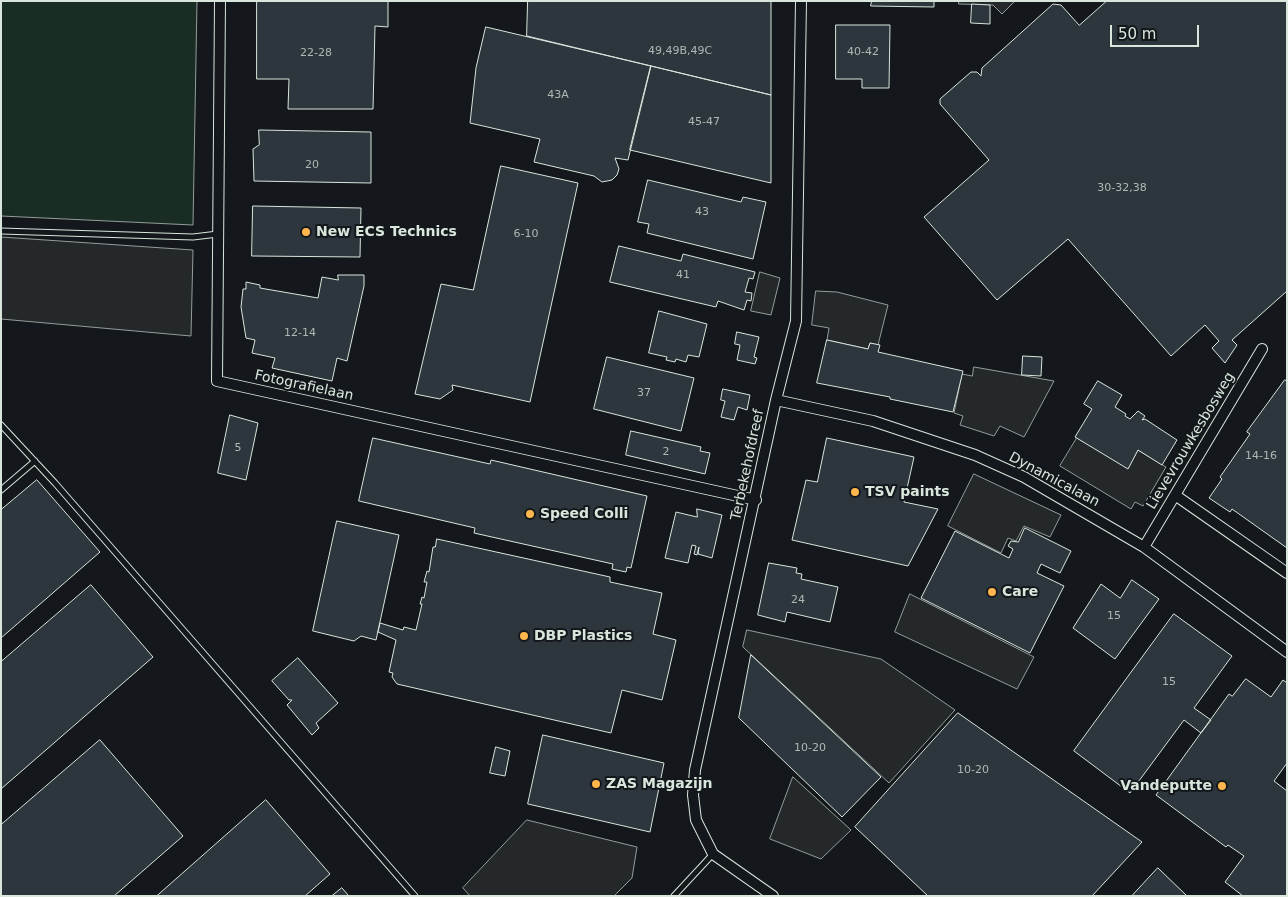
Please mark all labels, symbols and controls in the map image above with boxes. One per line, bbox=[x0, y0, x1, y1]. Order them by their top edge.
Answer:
scale bar bbox=[1113, 15, 1202, 47]
text: 50 m bbox=[1118, 25, 1156, 43]
house number: 49,49B,49C bbox=[648, 44, 712, 58]
house number: 40-42 bbox=[847, 45, 879, 59]
house number: 22-28 bbox=[300, 46, 332, 60]
house number: 43A bbox=[547, 88, 569, 102]
house number: 45-47 bbox=[688, 115, 720, 129]
house number: 20 bbox=[305, 158, 319, 172]
house number: 30-32,38 bbox=[1097, 181, 1147, 195]
house number: 43 bbox=[695, 205, 709, 219]
place label: New ECS Technics bbox=[316, 224, 457, 240]
marker: New ECS Technics bbox=[300, 226, 312, 238]
house number: 6-10 bbox=[514, 227, 538, 241]
house number: 41 bbox=[676, 268, 690, 282]
house number: 12-14 bbox=[284, 326, 316, 340]
street label: Fotografielaan bbox=[253, 367, 355, 405]
street label: Lievevrouwkesbosweg bbox=[1143, 369, 1239, 513]
house number: 37 bbox=[637, 386, 651, 400]
street label: Terbekehofdreef bbox=[728, 408, 768, 522]
house number: 5 bbox=[235, 441, 241, 455]
house number: 2 bbox=[663, 445, 669, 459]
street label: Dynamicalaan bbox=[1006, 449, 1102, 511]
house number: 14-16 bbox=[1245, 449, 1277, 463]
place label: TSV paints bbox=[865, 484, 950, 500]
marker: TSV paints bbox=[849, 486, 861, 498]
place label: Speed Colli bbox=[540, 506, 628, 522]
marker: Speed Colli bbox=[524, 508, 536, 520]
place label: Care bbox=[1002, 584, 1038, 600]
marker: Care bbox=[986, 586, 998, 598]
house number: 24 bbox=[791, 593, 805, 607]
house number: 15 bbox=[1107, 609, 1121, 623]
place label: DBP Plastics bbox=[534, 628, 632, 644]
marker: DBP Plastics bbox=[518, 630, 530, 642]
house number: 15 bbox=[1162, 675, 1176, 689]
house number: 10-20 bbox=[794, 741, 826, 755]
house number: 10-20 bbox=[957, 763, 989, 777]
place label: ZAS Magazijn bbox=[606, 776, 713, 792]
marker: ZAS Magazijn bbox=[590, 778, 602, 790]
place label: Vandeputte bbox=[1120, 778, 1212, 794]
marker: Vandeputte bbox=[1216, 780, 1228, 792]

